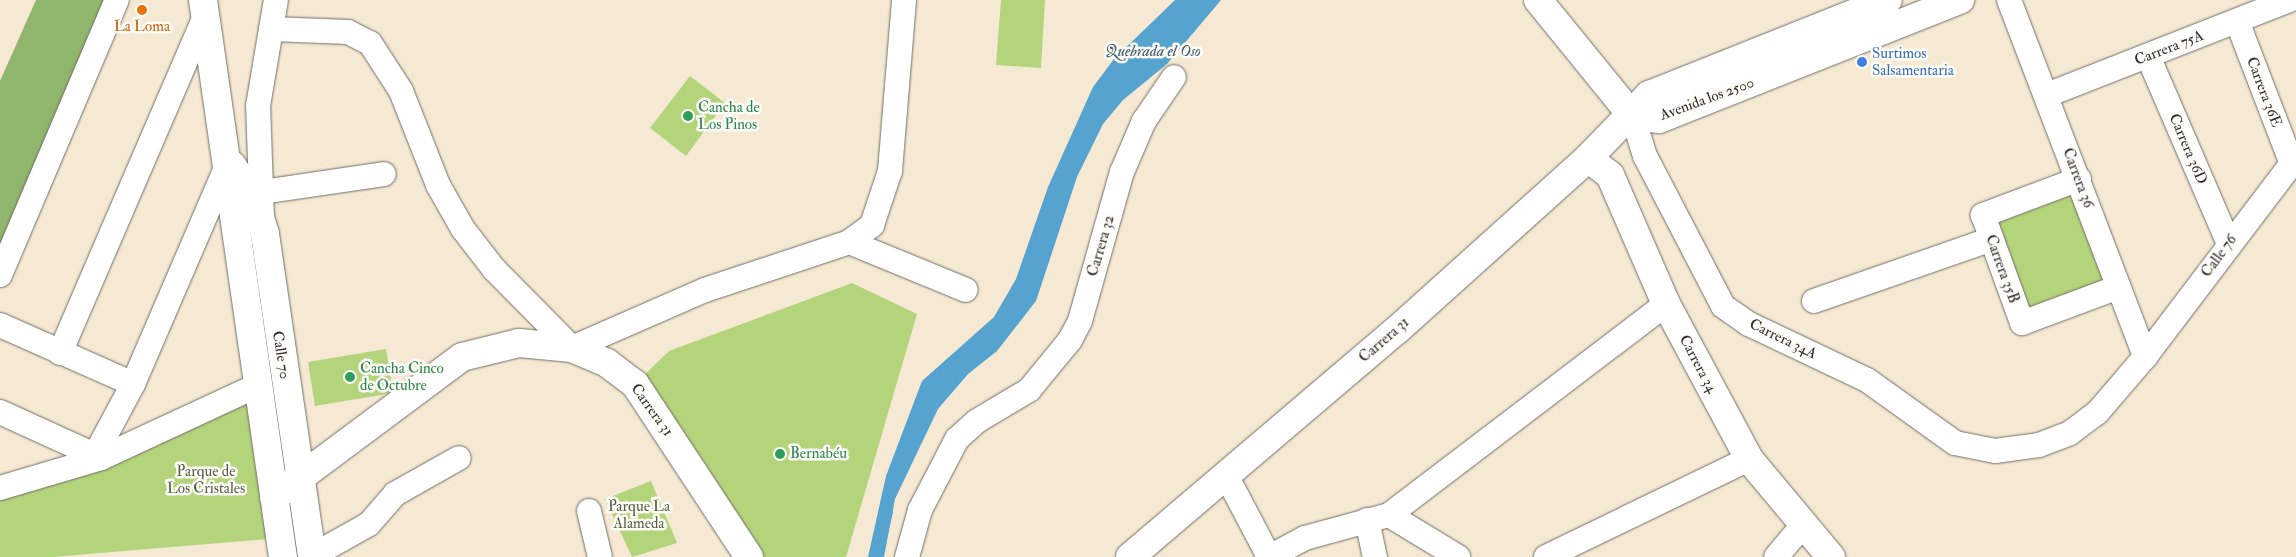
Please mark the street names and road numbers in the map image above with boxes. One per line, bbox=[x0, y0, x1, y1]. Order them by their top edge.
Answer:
street label: Carrera 75A bbox=[2132, 27, 2206, 69]
street label: Carrera 36E bbox=[2242, 54, 2286, 130]
street label: Avenida los 2500 bbox=[1657, 74, 1757, 124]
street label: Carrera 36D bbox=[2165, 111, 2211, 187]
street label: Carrera 36 bbox=[2058, 145, 2098, 211]
street label: Carrera 32 bbox=[1084, 213, 1118, 279]
street label: Calle 76 bbox=[2197, 231, 2241, 281]
street label: Carrera 35B bbox=[1981, 232, 2023, 306]
street label: Carrera 31 bbox=[1355, 313, 1413, 367]
street label: Carrera 34A bbox=[1746, 315, 1820, 363]
street label: Calle 70 bbox=[268, 330, 294, 380]
street label: Carrera 34 bbox=[1675, 332, 1721, 396]
street label: Carrera 31 bbox=[627, 380, 677, 440]

